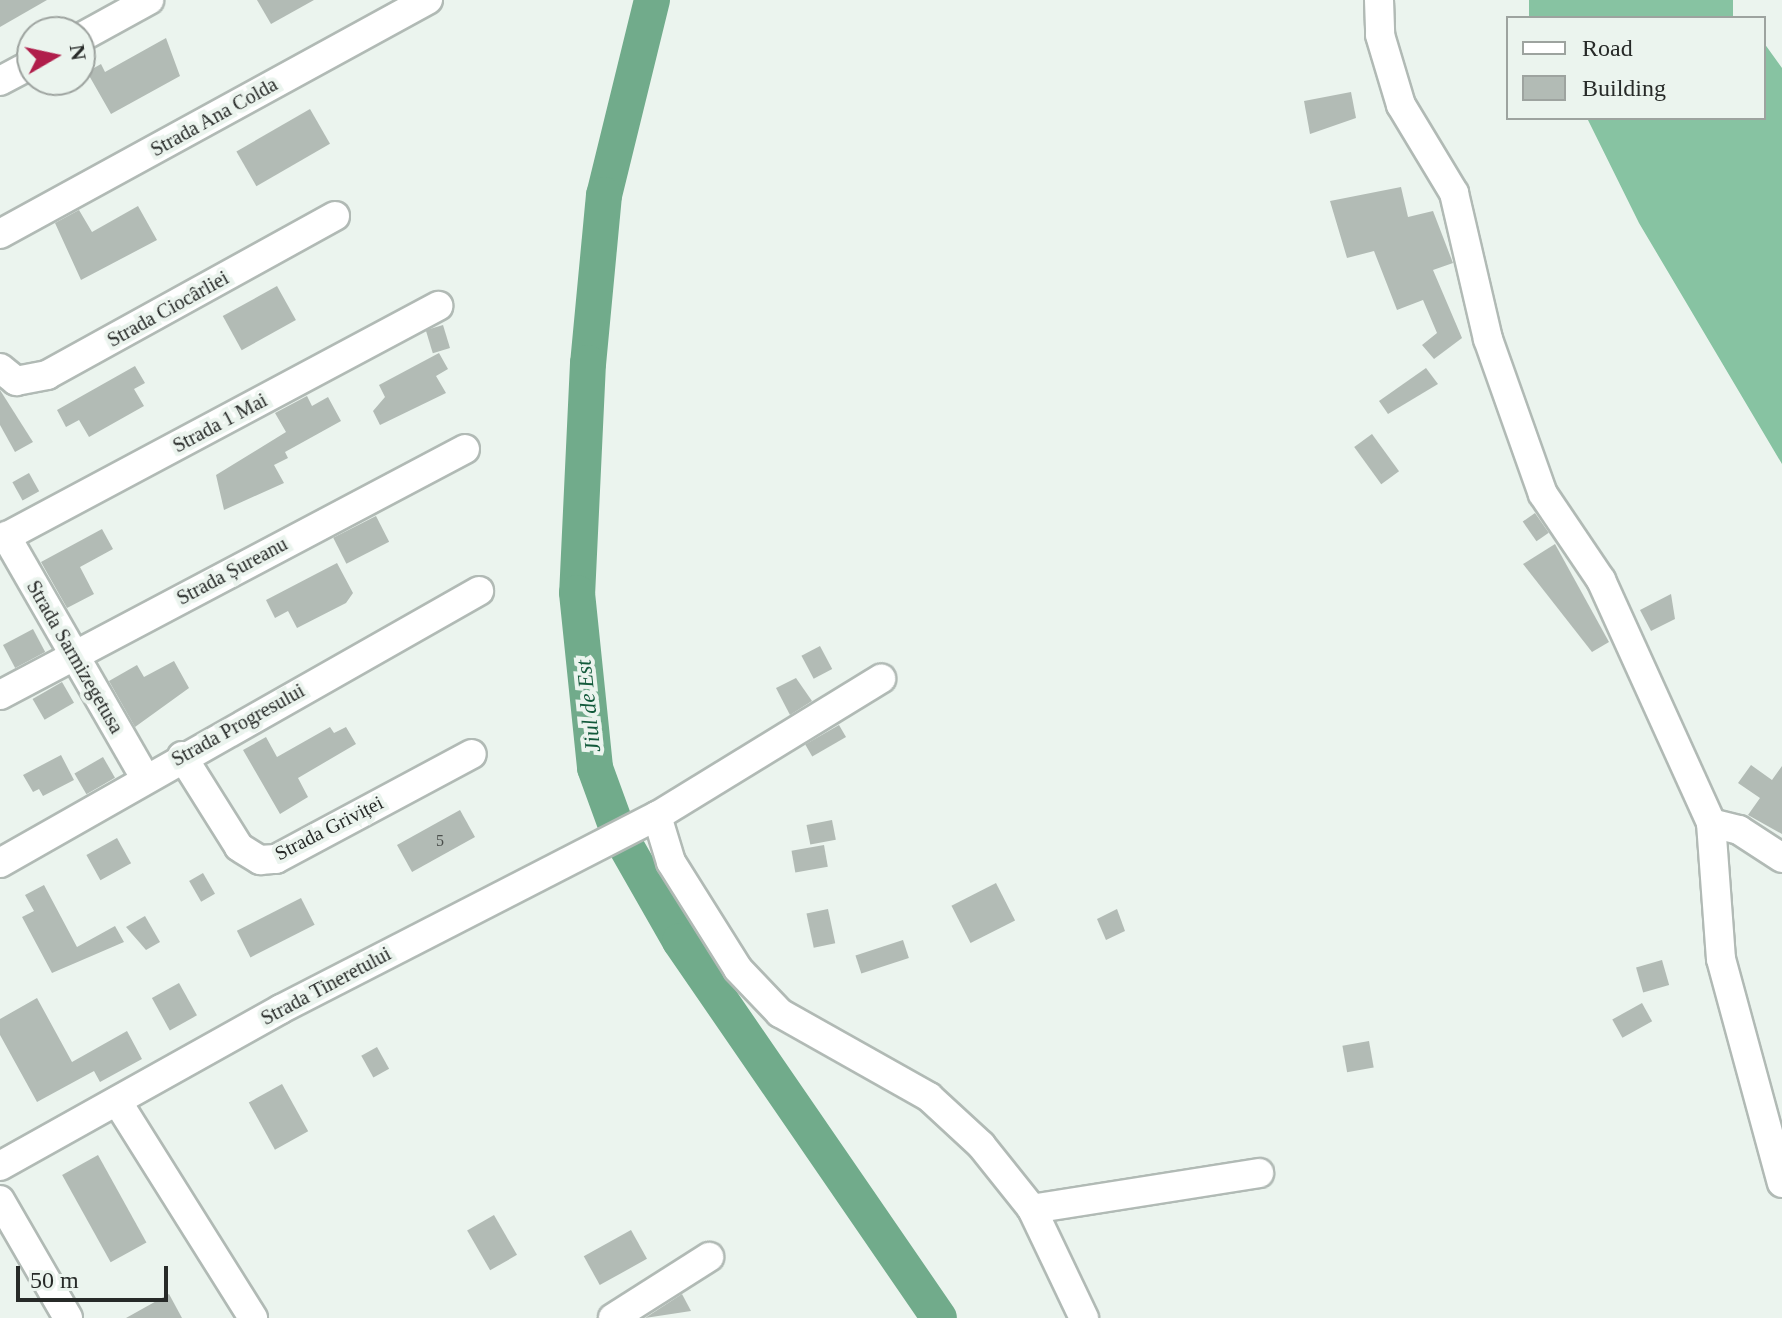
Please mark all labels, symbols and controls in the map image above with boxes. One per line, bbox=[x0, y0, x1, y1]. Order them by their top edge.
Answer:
north arrow bbox=[16, 16, 96, 96]
legend bbox=[1506, 16, 1766, 120]
text: Road bbox=[1582, 35, 1633, 61]
text: N bbox=[65, 43, 92, 62]
street label: Strada Ana Colda bbox=[146, 72, 282, 162]
text: Building bbox=[1582, 75, 1666, 101]
street label: Strada Ciocârliei bbox=[103, 266, 233, 352]
street label: Strada 1 Mai bbox=[169, 388, 271, 458]
street label: Strada Șureanu bbox=[173, 532, 291, 610]
street label: Strada Sarmizegetusa bbox=[21, 576, 129, 738]
water label: Jiul de Est bbox=[570, 658, 606, 754]
street label: Strada Progresului bbox=[167, 679, 309, 771]
street label: Strada Griviței bbox=[271, 790, 387, 866]
house number: 5 bbox=[436, 831, 444, 851]
street label: Strada Tineretului bbox=[257, 942, 395, 1030]
scale bar bbox=[20, 1250, 172, 1300]
text: 50 m bbox=[30, 1267, 79, 1293]

